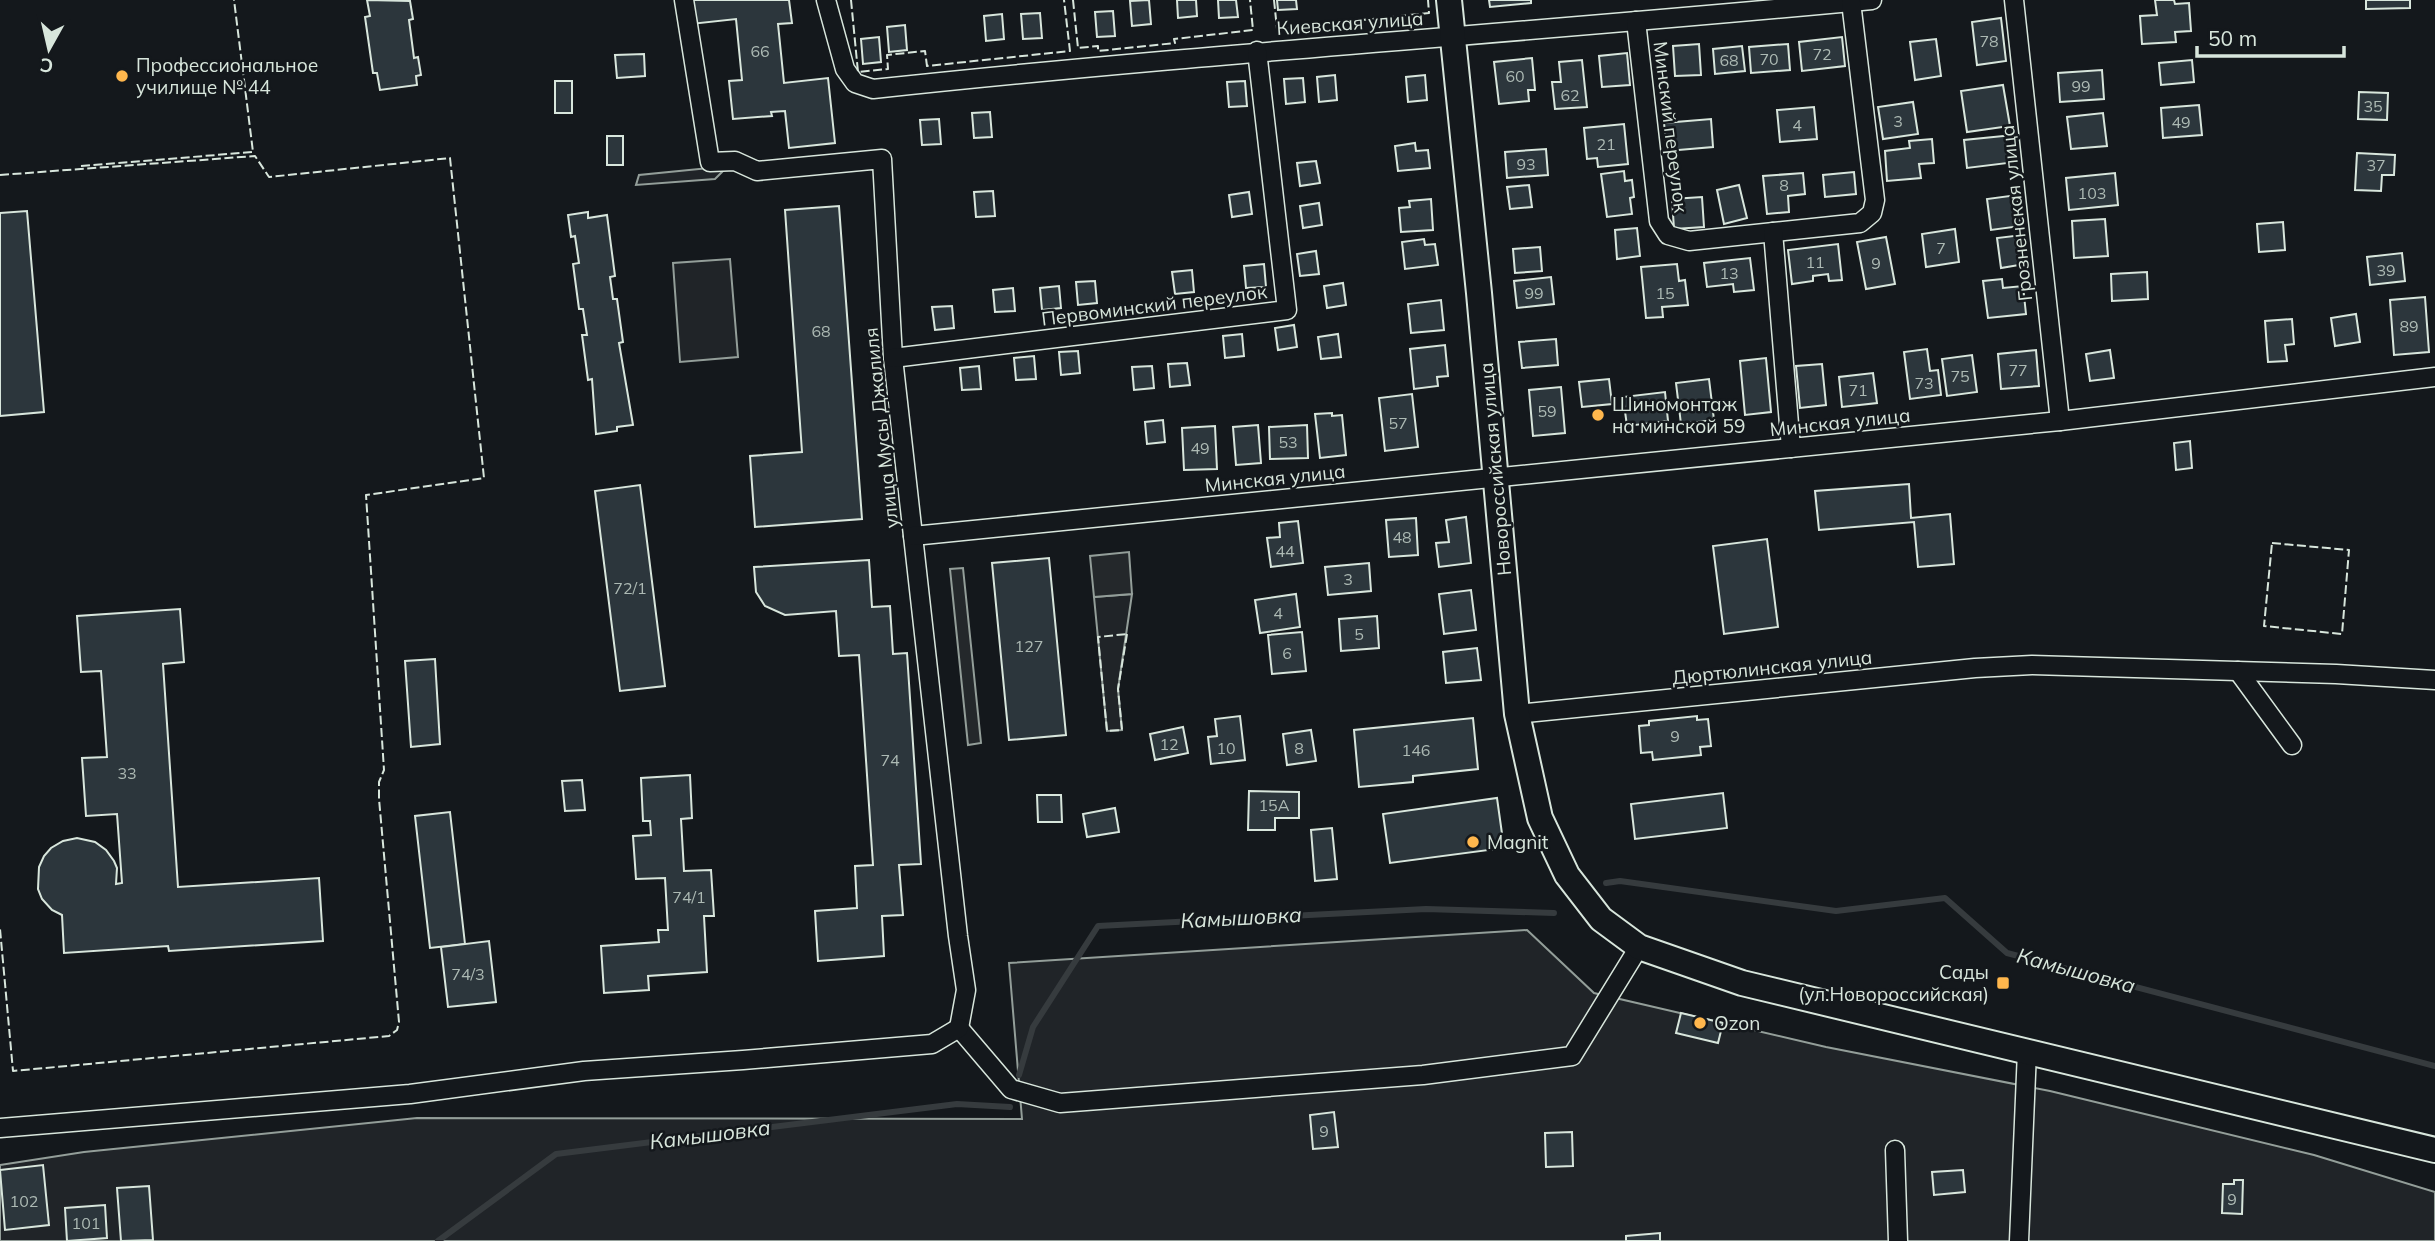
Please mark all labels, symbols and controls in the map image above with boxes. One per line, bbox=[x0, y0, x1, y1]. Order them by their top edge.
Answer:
street label: Киевская улица bbox=[1276, 6, 1424, 40]
north arrow bbox=[14, 14, 84, 84]
scale bar bbox=[2197, 14, 2344, 58]
text: 50 m bbox=[2208, 25, 2257, 51]
house number: 78 bbox=[1979, 31, 1999, 51]
street label: Минский переулок bbox=[1649, 40, 1694, 215]
house number: 66 bbox=[750, 41, 770, 61]
house number: 72 bbox=[1812, 44, 1832, 64]
house number: 70 bbox=[1759, 49, 1779, 69]
house number: 68 bbox=[1719, 50, 1739, 70]
text: С bbox=[39, 53, 55, 79]
place label: Профессиональное училище № 44 bbox=[136, 53, 318, 99]
house number: 60 bbox=[1505, 66, 1525, 86]
marker: Профессиональное училище № 44 bbox=[114, 68, 130, 84]
house number: 99 bbox=[2071, 76, 2091, 96]
house number: 62 bbox=[1560, 85, 1580, 105]
house number: 35 bbox=[2363, 96, 2383, 116]
house number: 3 bbox=[1893, 111, 1903, 131]
house number: 49 bbox=[2171, 112, 2191, 132]
house number: 4 bbox=[1792, 115, 1802, 135]
street label: Грозненская улица bbox=[1995, 124, 2037, 302]
house number: 21 bbox=[1596, 134, 1616, 154]
house number: 93 bbox=[1516, 154, 1536, 174]
house number: 37 bbox=[2366, 155, 2386, 175]
house number: 8 bbox=[1779, 175, 1789, 195]
house number: 103 bbox=[2078, 183, 2106, 203]
house number: 7 bbox=[1936, 238, 1946, 258]
house number: 11 bbox=[1805, 252, 1825, 272]
house number: 9 bbox=[1871, 253, 1881, 273]
house number: 39 bbox=[2376, 260, 2396, 280]
house number: 13 bbox=[1719, 263, 1739, 283]
street label: Первоминский переулок bbox=[1040, 279, 1269, 331]
house number: 99 bbox=[1524, 283, 1544, 303]
house number: 15 bbox=[1655, 283, 1675, 303]
house number: 89 bbox=[2399, 316, 2419, 336]
house number: 68 bbox=[811, 321, 831, 341]
street label: улица Мусы Джалиля bbox=[859, 326, 903, 530]
house number: 77 bbox=[2008, 360, 2028, 380]
street label: Новороссийская улица bbox=[1474, 361, 1516, 577]
house number: 75 bbox=[1950, 366, 1970, 386]
house number: 73 bbox=[1914, 373, 1934, 393]
house number: 71 bbox=[1848, 380, 1868, 400]
place label: Шиномонтаж на минской 59 bbox=[1612, 392, 1745, 438]
house number: 59 bbox=[1537, 401, 1557, 421]
street label: Минская улица bbox=[1769, 403, 1911, 441]
marker: Шиномонтаж на минской 59 bbox=[1590, 407, 1606, 423]
house number: 57 bbox=[1388, 413, 1408, 433]
house number: 53 bbox=[1278, 432, 1298, 452]
house number: 49 bbox=[1190, 438, 1210, 458]
street label: Минская улица bbox=[1204, 459, 1346, 497]
house number: 48 bbox=[1392, 527, 1412, 547]
house number: 44 bbox=[1275, 541, 1295, 561]
house number: 3 bbox=[1343, 569, 1353, 589]
house number: 72/1 bbox=[613, 578, 647, 598]
house number: 4 bbox=[1273, 603, 1283, 623]
house number: 5 bbox=[1354, 624, 1364, 644]
house number: 127 bbox=[1015, 636, 1043, 656]
house number: 6 bbox=[1282, 643, 1292, 663]
street label: Дюртюлинская улица bbox=[1671, 645, 1873, 689]
house number: 9 bbox=[1670, 726, 1680, 746]
house number: 12 bbox=[1159, 734, 1179, 754]
house number: 10 bbox=[1216, 738, 1236, 758]
house number: 8 bbox=[1294, 738, 1304, 758]
house number: 146 bbox=[1402, 740, 1430, 760]
house number: 74 bbox=[880, 750, 900, 770]
house number: 33 bbox=[117, 763, 137, 783]
house number: 15А bbox=[1259, 795, 1290, 815]
place label: Magnit bbox=[1487, 830, 1549, 854]
marker: Magnit bbox=[1465, 834, 1481, 850]
house number: 74/1 bbox=[672, 887, 706, 907]
water label: Камышовка bbox=[1180, 901, 1303, 933]
water label: Камышовка bbox=[2014, 942, 2139, 998]
place label: Сады (ул.Новороссийская) bbox=[1798, 960, 1989, 1006]
house number: 74/3 bbox=[451, 964, 485, 984]
marker: Сады (ул.Новороссийская) bbox=[1995, 975, 2011, 991]
place label: Ozon bbox=[1714, 1011, 1760, 1035]
marker: Ozon bbox=[1692, 1015, 1708, 1031]
water label: Камышовка bbox=[648, 1114, 772, 1154]
house number: 9 bbox=[1319, 1121, 1329, 1141]
house number: 9 bbox=[2227, 1189, 2237, 1209]
house number: 102 bbox=[10, 1191, 38, 1211]
house number: 101 bbox=[72, 1213, 100, 1233]

